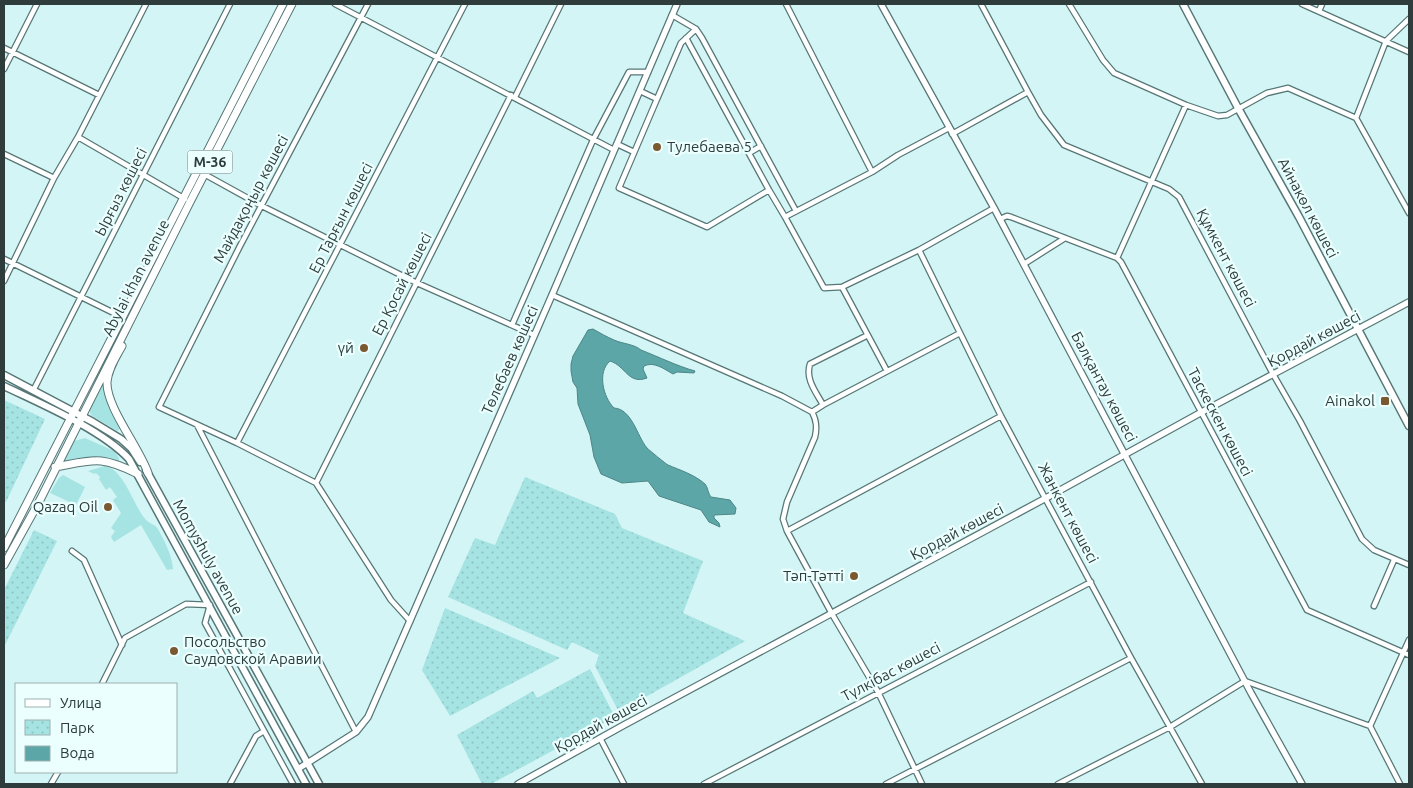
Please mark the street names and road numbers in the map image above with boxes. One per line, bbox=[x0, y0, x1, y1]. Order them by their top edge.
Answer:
street label: Майдақоңыр көшесі bbox=[210, 132, 291, 266]
street label: Ырғыз көшесі bbox=[91, 145, 150, 239]
road number: M-36 bbox=[188, 150, 232, 173]
street label: Айнакөл көшесі bbox=[1275, 155, 1342, 261]
street label: Ер Тарғын көшесі bbox=[305, 160, 376, 276]
street label: Құмкент көшесі bbox=[1193, 206, 1260, 310]
street label: Abylai khan avenue bbox=[99, 216, 172, 339]
street label: Ер Қосай көшесі bbox=[368, 230, 435, 338]
street label: Төлебаев көшесі bbox=[478, 303, 541, 417]
street label: Қордай көшесі bbox=[1264, 307, 1363, 370]
street label: Балқантау көшесі bbox=[1068, 329, 1141, 445]
street label: Таскескен көшесі bbox=[1185, 365, 1256, 479]
street label: Жанкент көшесі bbox=[1035, 460, 1102, 566]
street label: Momyshuly avenue bbox=[170, 496, 247, 617]
street label: Қордай көшесі bbox=[907, 500, 1006, 563]
street label: Түлкібас көшесі bbox=[838, 638, 943, 705]
street label: Қордай көшесі bbox=[552, 691, 650, 756]

